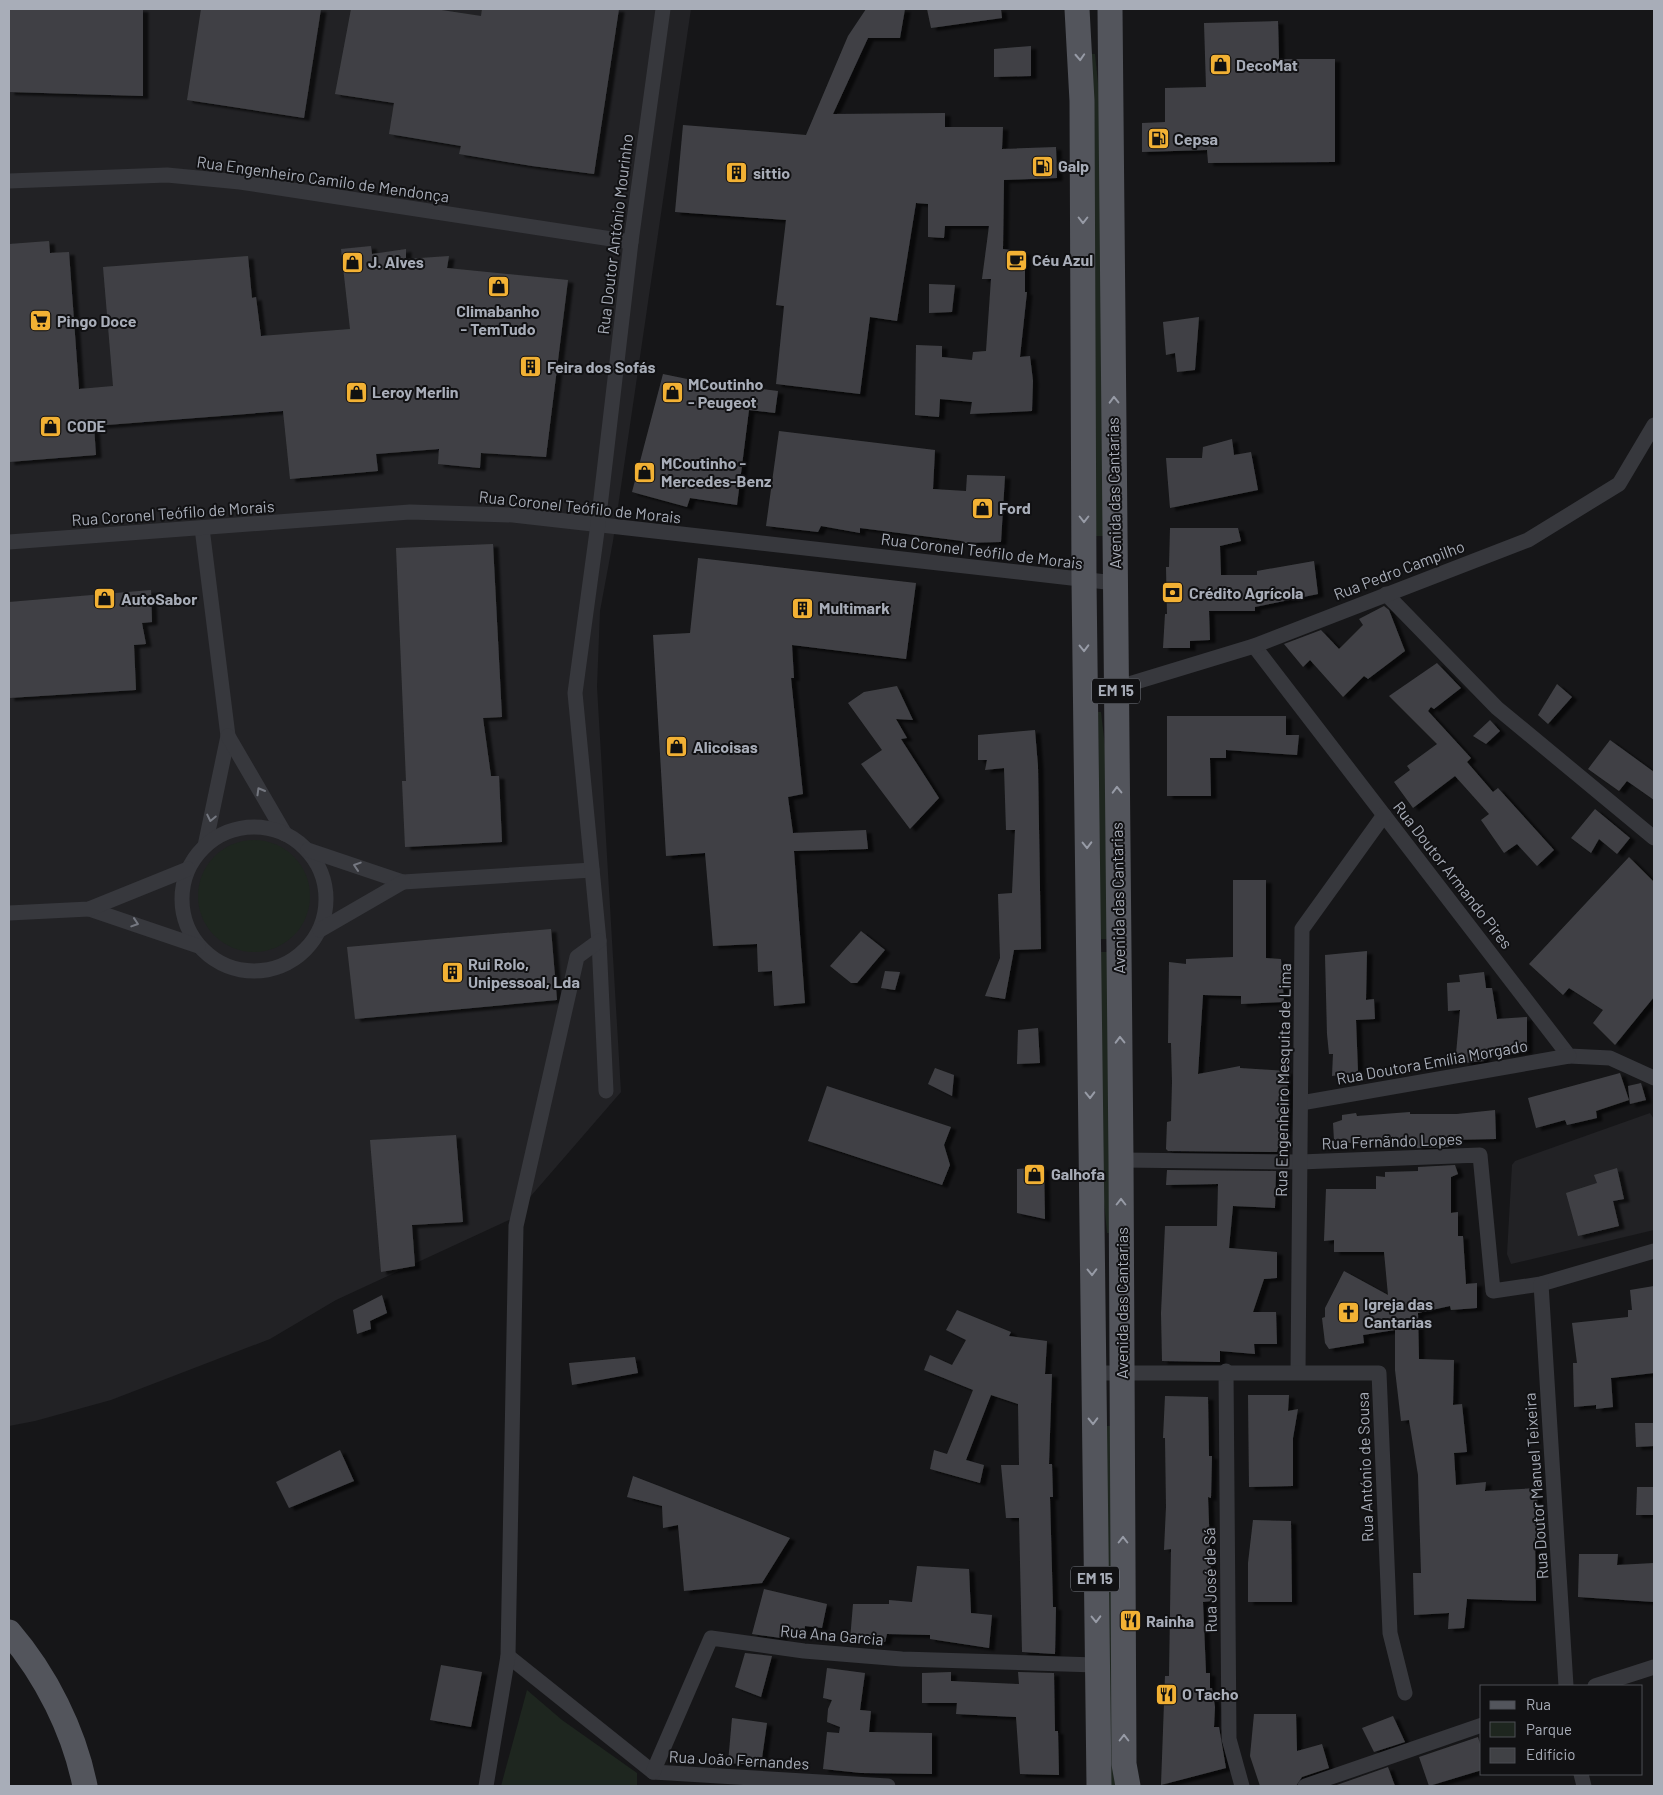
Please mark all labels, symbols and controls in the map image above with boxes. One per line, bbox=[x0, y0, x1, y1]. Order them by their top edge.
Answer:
shop icon: DecoMat bbox=[1208, 53, 1232, 77]
one-way arrow bbox=[1074, 54, 1085, 62]
place label: DecoMat bbox=[1236, 55, 1298, 74]
fuel station icon: Cepsa bbox=[1146, 127, 1170, 151]
place label: Cepsa bbox=[1174, 129, 1218, 148]
street label: Rua Doutor António Mourinho bbox=[593, 133, 636, 335]
street label: Rua Engenheiro Camilo de Mendonça bbox=[196, 151, 450, 206]
fuel station icon: Galp bbox=[1030, 154, 1054, 178]
place label: Galp bbox=[1058, 156, 1089, 175]
building icon: sittio bbox=[725, 161, 749, 185]
place label: sittio bbox=[753, 163, 790, 182]
one-way arrow bbox=[1078, 216, 1088, 224]
cafe icon: Céu Azul bbox=[1004, 248, 1028, 272]
shop icon: J. Alves bbox=[340, 250, 364, 274]
place label: Céu Azul bbox=[1032, 250, 1093, 269]
place label: J. Alves bbox=[368, 252, 424, 271]
shop icon: Climabanho - TemTudo bbox=[486, 275, 510, 299]
place label: Climabanho - TemTudo bbox=[456, 301, 540, 338]
supermarket icon: Pingo Doce bbox=[29, 309, 53, 333]
place label: Pingo Doce bbox=[57, 311, 137, 330]
building icon: Feira dos Sofás bbox=[519, 355, 543, 379]
place label: Feira dos Sofás bbox=[547, 357, 656, 376]
place label: MCoutinho - Peugeot bbox=[688, 374, 763, 411]
shop icon: Leroy Merlin bbox=[344, 380, 368, 404]
shop icon: MCoutinho - Peugeot bbox=[660, 381, 684, 405]
place label: Leroy Merlin bbox=[372, 382, 459, 401]
one-way arrow bbox=[1108, 395, 1119, 403]
shop icon: CODE bbox=[39, 414, 63, 438]
place label: CODE bbox=[67, 416, 106, 435]
street label: Avenida das Cantarias bbox=[1103, 417, 1124, 569]
place label: MCoutinho - Mercedes-Benz bbox=[661, 453, 771, 490]
shop icon: MCoutinho - Mercedes-Benz bbox=[633, 460, 657, 484]
street label: Rua Coronel Teófilo de Morais bbox=[478, 486, 682, 527]
street label: Rua Coronel Teófilo de Morais bbox=[71, 496, 275, 529]
shop icon: Ford bbox=[971, 496, 995, 520]
place label: Ford bbox=[999, 498, 1031, 517]
one-way arrow bbox=[1079, 516, 1089, 524]
street label: Rua Coronel Teófilo de Morais bbox=[880, 529, 1084, 572]
street label: Rua Pedro Campilho bbox=[1331, 536, 1467, 603]
bank icon: Crédito Agrícola bbox=[1161, 581, 1185, 605]
place label: Crédito Agrícola bbox=[1189, 583, 1304, 602]
shop icon: AutoSabor bbox=[93, 587, 117, 611]
place label: AutoSabor bbox=[121, 589, 197, 608]
building icon: Multimark bbox=[791, 596, 815, 620]
place label: Multimark bbox=[819, 598, 890, 617]
one-way arrow bbox=[1079, 644, 1090, 652]
road number: EM 15 bbox=[1092, 678, 1140, 704]
shop icon: Alicoisas bbox=[665, 735, 689, 759]
place label: Alicoisas bbox=[693, 737, 758, 756]
one-way arrow bbox=[1112, 785, 1123, 793]
one-way arrow bbox=[257, 788, 267, 797]
street label: Rua Doutor Armando Pires bbox=[1390, 797, 1517, 952]
one-way arrow bbox=[206, 814, 217, 823]
street label: Avenida das Cantarias bbox=[1107, 822, 1128, 974]
one-way arrow bbox=[1082, 842, 1092, 849]
one-way arrow bbox=[353, 862, 362, 872]
one-way arrow bbox=[131, 918, 139, 928]
place label: Rui Rolo, Unipessoal, Lda bbox=[468, 954, 580, 991]
building icon: Rui Rolo, Unipessoal, Lda bbox=[440, 961, 464, 985]
street label: Rua Engenheiro Mesquita de Lima bbox=[1271, 963, 1294, 1197]
one-way arrow bbox=[1115, 1035, 1125, 1043]
street label: Rua Doutora Emília Morgado bbox=[1335, 1035, 1529, 1088]
one-way arrow bbox=[1084, 1091, 1095, 1099]
street label: Rua Fernãndo Lopes bbox=[1321, 1129, 1463, 1152]
shop icon: Galhofa bbox=[1023, 1162, 1047, 1186]
place label: Galhofa bbox=[1051, 1164, 1105, 1183]
one-way arrow bbox=[1116, 1198, 1126, 1206]
street label: Avenida das Cantarias bbox=[1112, 1227, 1131, 1379]
one-way arrow bbox=[1087, 1268, 1097, 1276]
place label: Igreja das Cantarias bbox=[1364, 1294, 1433, 1331]
church icon: Igreja das Cantarias bbox=[1336, 1301, 1360, 1325]
street label: Rua António de Sousa bbox=[1352, 1392, 1377, 1542]
street label: Rua Doutor Manuel Teixeira bbox=[1520, 1392, 1551, 1580]
one-way arrow bbox=[1088, 1418, 1099, 1426]
street label: Rua José de Sá bbox=[1199, 1527, 1220, 1633]
one-way arrow bbox=[1118, 1536, 1128, 1544]
road number: EM 15 bbox=[1071, 1566, 1119, 1592]
restaurant icon: Rainha bbox=[1118, 1609, 1142, 1633]
place label: Rainha bbox=[1146, 1611, 1194, 1630]
one-way arrow bbox=[1091, 1616, 1101, 1623]
street label: Rua Ana Garcia bbox=[780, 1621, 885, 1648]
restaurant icon: O Tacho bbox=[1154, 1682, 1178, 1706]
place label: O Tacho bbox=[1182, 1684, 1239, 1703]
legend bbox=[1480, 1685, 1643, 1775]
text: Rua bbox=[1526, 1695, 1551, 1713]
text: Parque bbox=[1526, 1720, 1572, 1738]
one-way arrow bbox=[1119, 1734, 1129, 1742]
text: Edifício bbox=[1526, 1745, 1575, 1763]
street label: Rua João Fernandes bbox=[668, 1746, 810, 1773]

